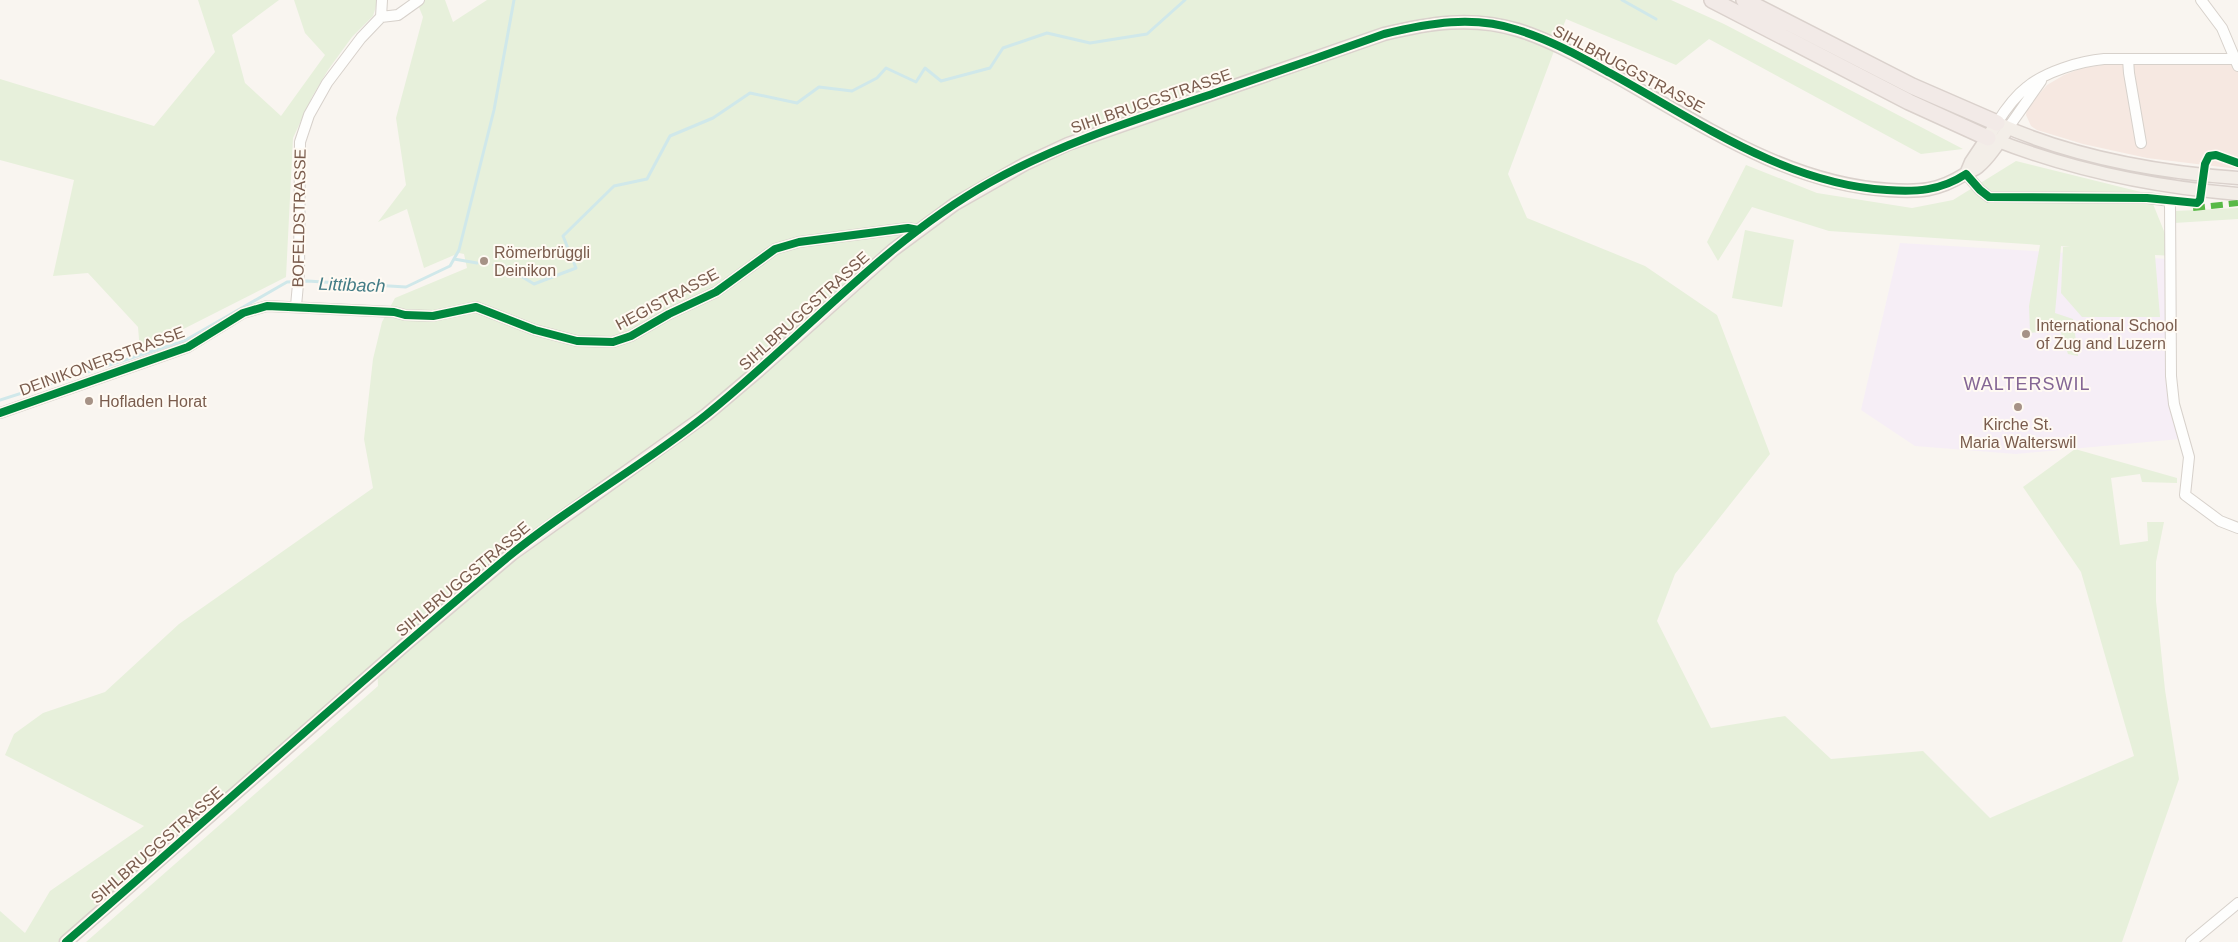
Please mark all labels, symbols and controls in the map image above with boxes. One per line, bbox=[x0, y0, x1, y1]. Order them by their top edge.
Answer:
street label: SIHLBRUGGSTRASSE bbox=[1550, 22, 1708, 116]
street label: SIHLBRUGGSTRASSE bbox=[1068, 65, 1234, 137]
street label: BOFELDSTRASSE bbox=[289, 149, 309, 287]
place label: Römerbrüggli Deinikon bbox=[494, 244, 590, 279]
street label: SIHLBRUGGSTRASSE bbox=[736, 248, 872, 374]
marker: Römerbrüggli Deinikon bbox=[478, 255, 490, 267]
street label: HEGISTRASSE bbox=[613, 265, 721, 333]
water label: Littibach bbox=[318, 274, 386, 296]
place label: International School of Zug and Luzern bbox=[2036, 317, 2177, 352]
street label: DEINIKONERSTRASSE bbox=[17, 323, 187, 399]
marker: International School of Zug and Luzern bbox=[2020, 328, 2032, 340]
district label: WALTERSWIL bbox=[1963, 374, 2091, 394]
place label: Hofladen Horat bbox=[99, 393, 207, 410]
marker: Hofladen Horat bbox=[83, 395, 95, 407]
marker: Kirche St. Maria Walterswil bbox=[2012, 401, 2024, 413]
place label: Kirche St. Maria Walterswil bbox=[1960, 416, 2076, 451]
street label: SIHLBRUGGSTRASSE bbox=[393, 518, 533, 640]
street label: SIHLBRUGGSTRASSE bbox=[88, 783, 226, 907]

